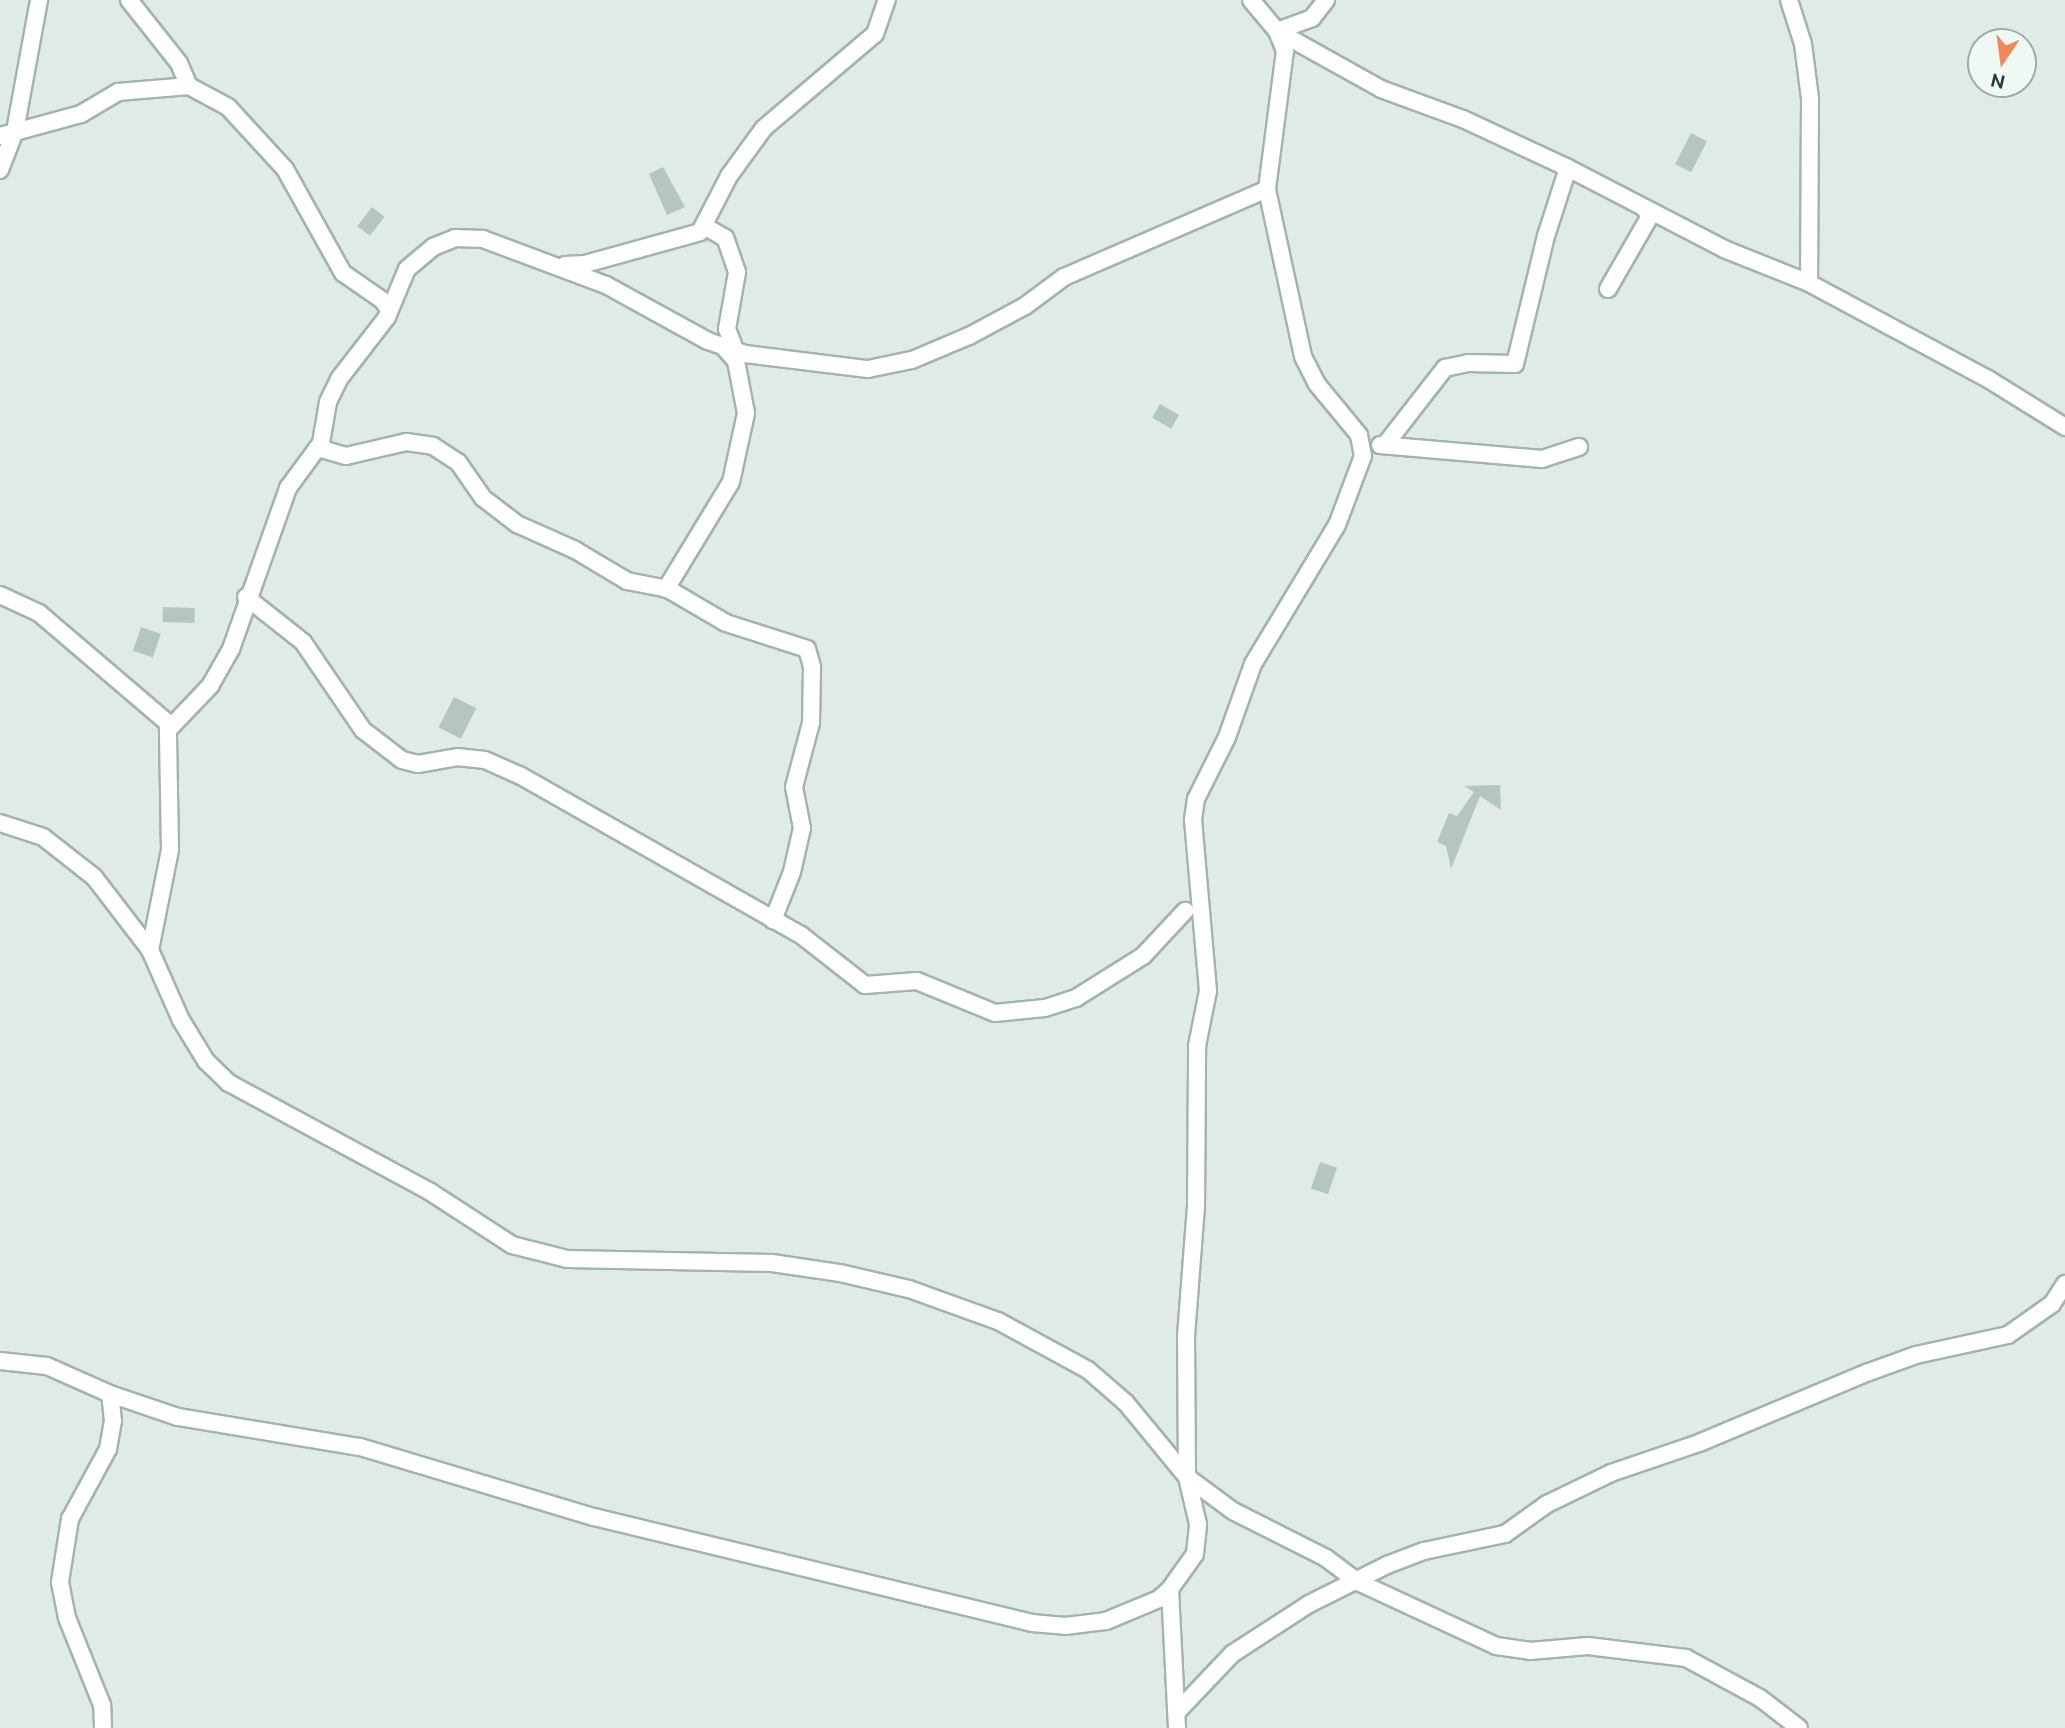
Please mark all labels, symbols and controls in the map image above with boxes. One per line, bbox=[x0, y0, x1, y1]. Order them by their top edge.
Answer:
north arrow bbox=[1967, 28, 2037, 98]
text: N bbox=[1988, 69, 2007, 94]

